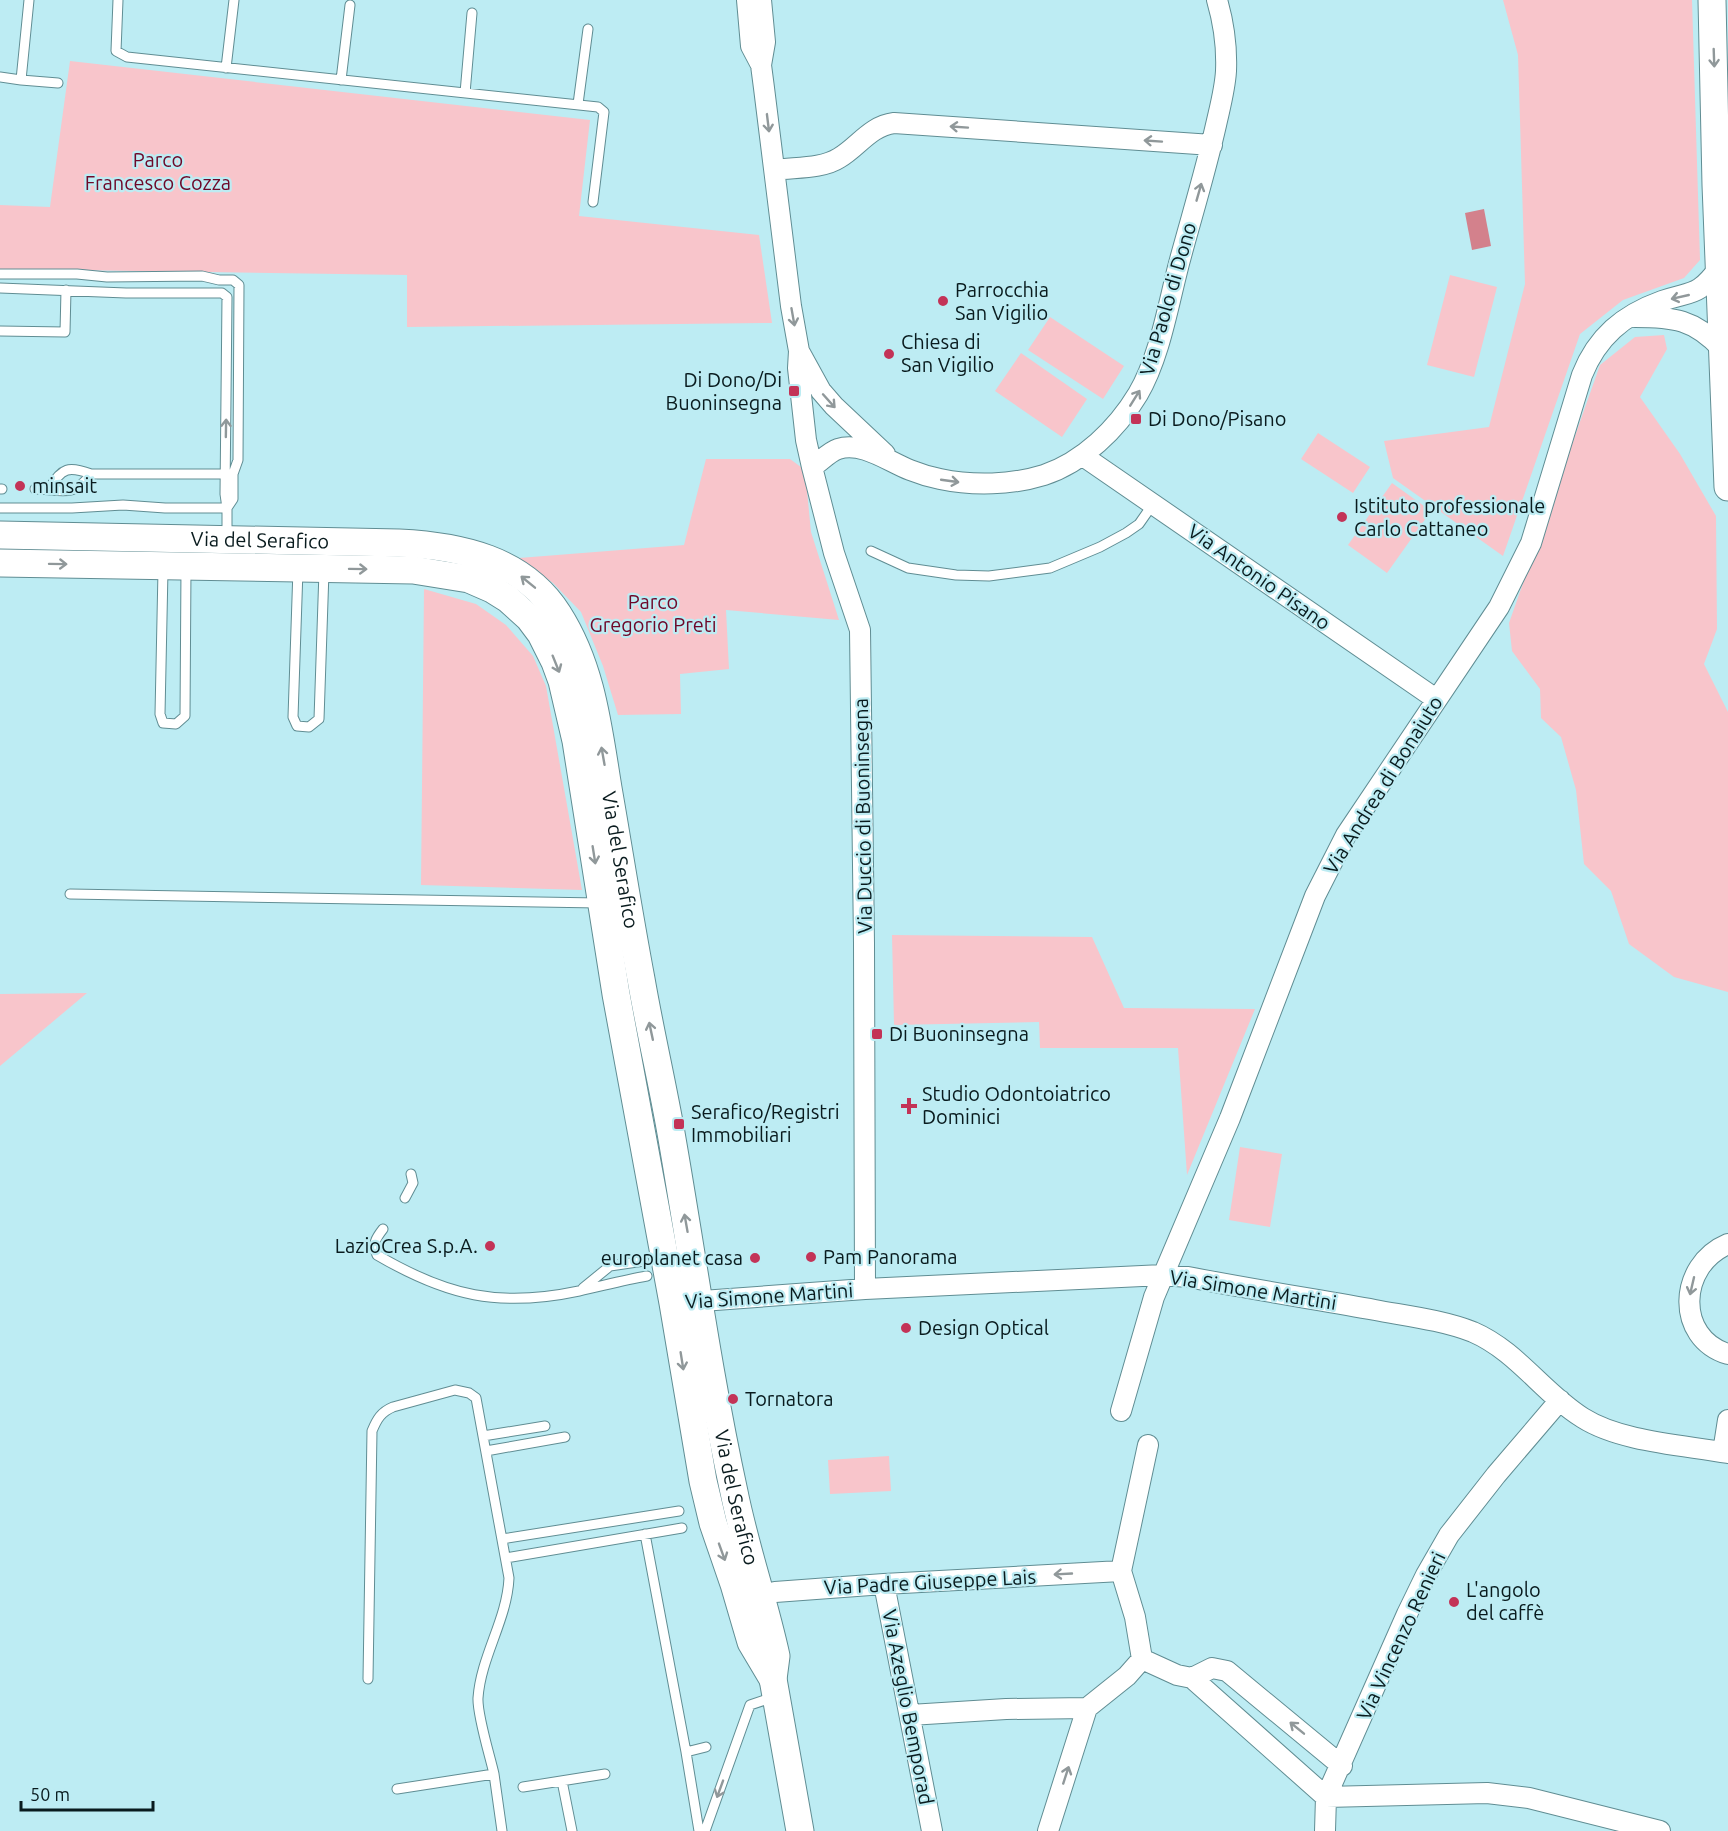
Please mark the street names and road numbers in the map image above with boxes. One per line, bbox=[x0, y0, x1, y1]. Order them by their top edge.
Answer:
street label: Via Paolo di Dono bbox=[1135, 220, 1200, 378]
street label: Via Antonio Pisano bbox=[1184, 519, 1335, 634]
street label: Via del Serafico bbox=[190, 527, 329, 553]
street label: Via Andrea di Bonaiuto bbox=[1318, 691, 1447, 878]
street label: Via Duccio di Buoninsegna bbox=[849, 698, 876, 934]
street label: Via del Serafico bbox=[598, 790, 644, 930]
street label: Via Simone Martini bbox=[1168, 1265, 1338, 1314]
street label: Via Simone Martini bbox=[684, 1278, 854, 1313]
street label: Via del Serafico bbox=[710, 1428, 764, 1568]
street label: Via Vincenzo Renieri bbox=[1351, 1548, 1450, 1724]
street label: Via Padre Giuseppe Lais bbox=[823, 1564, 1037, 1599]
street label: Via Azeglio Bemporad bbox=[878, 1607, 939, 1806]

